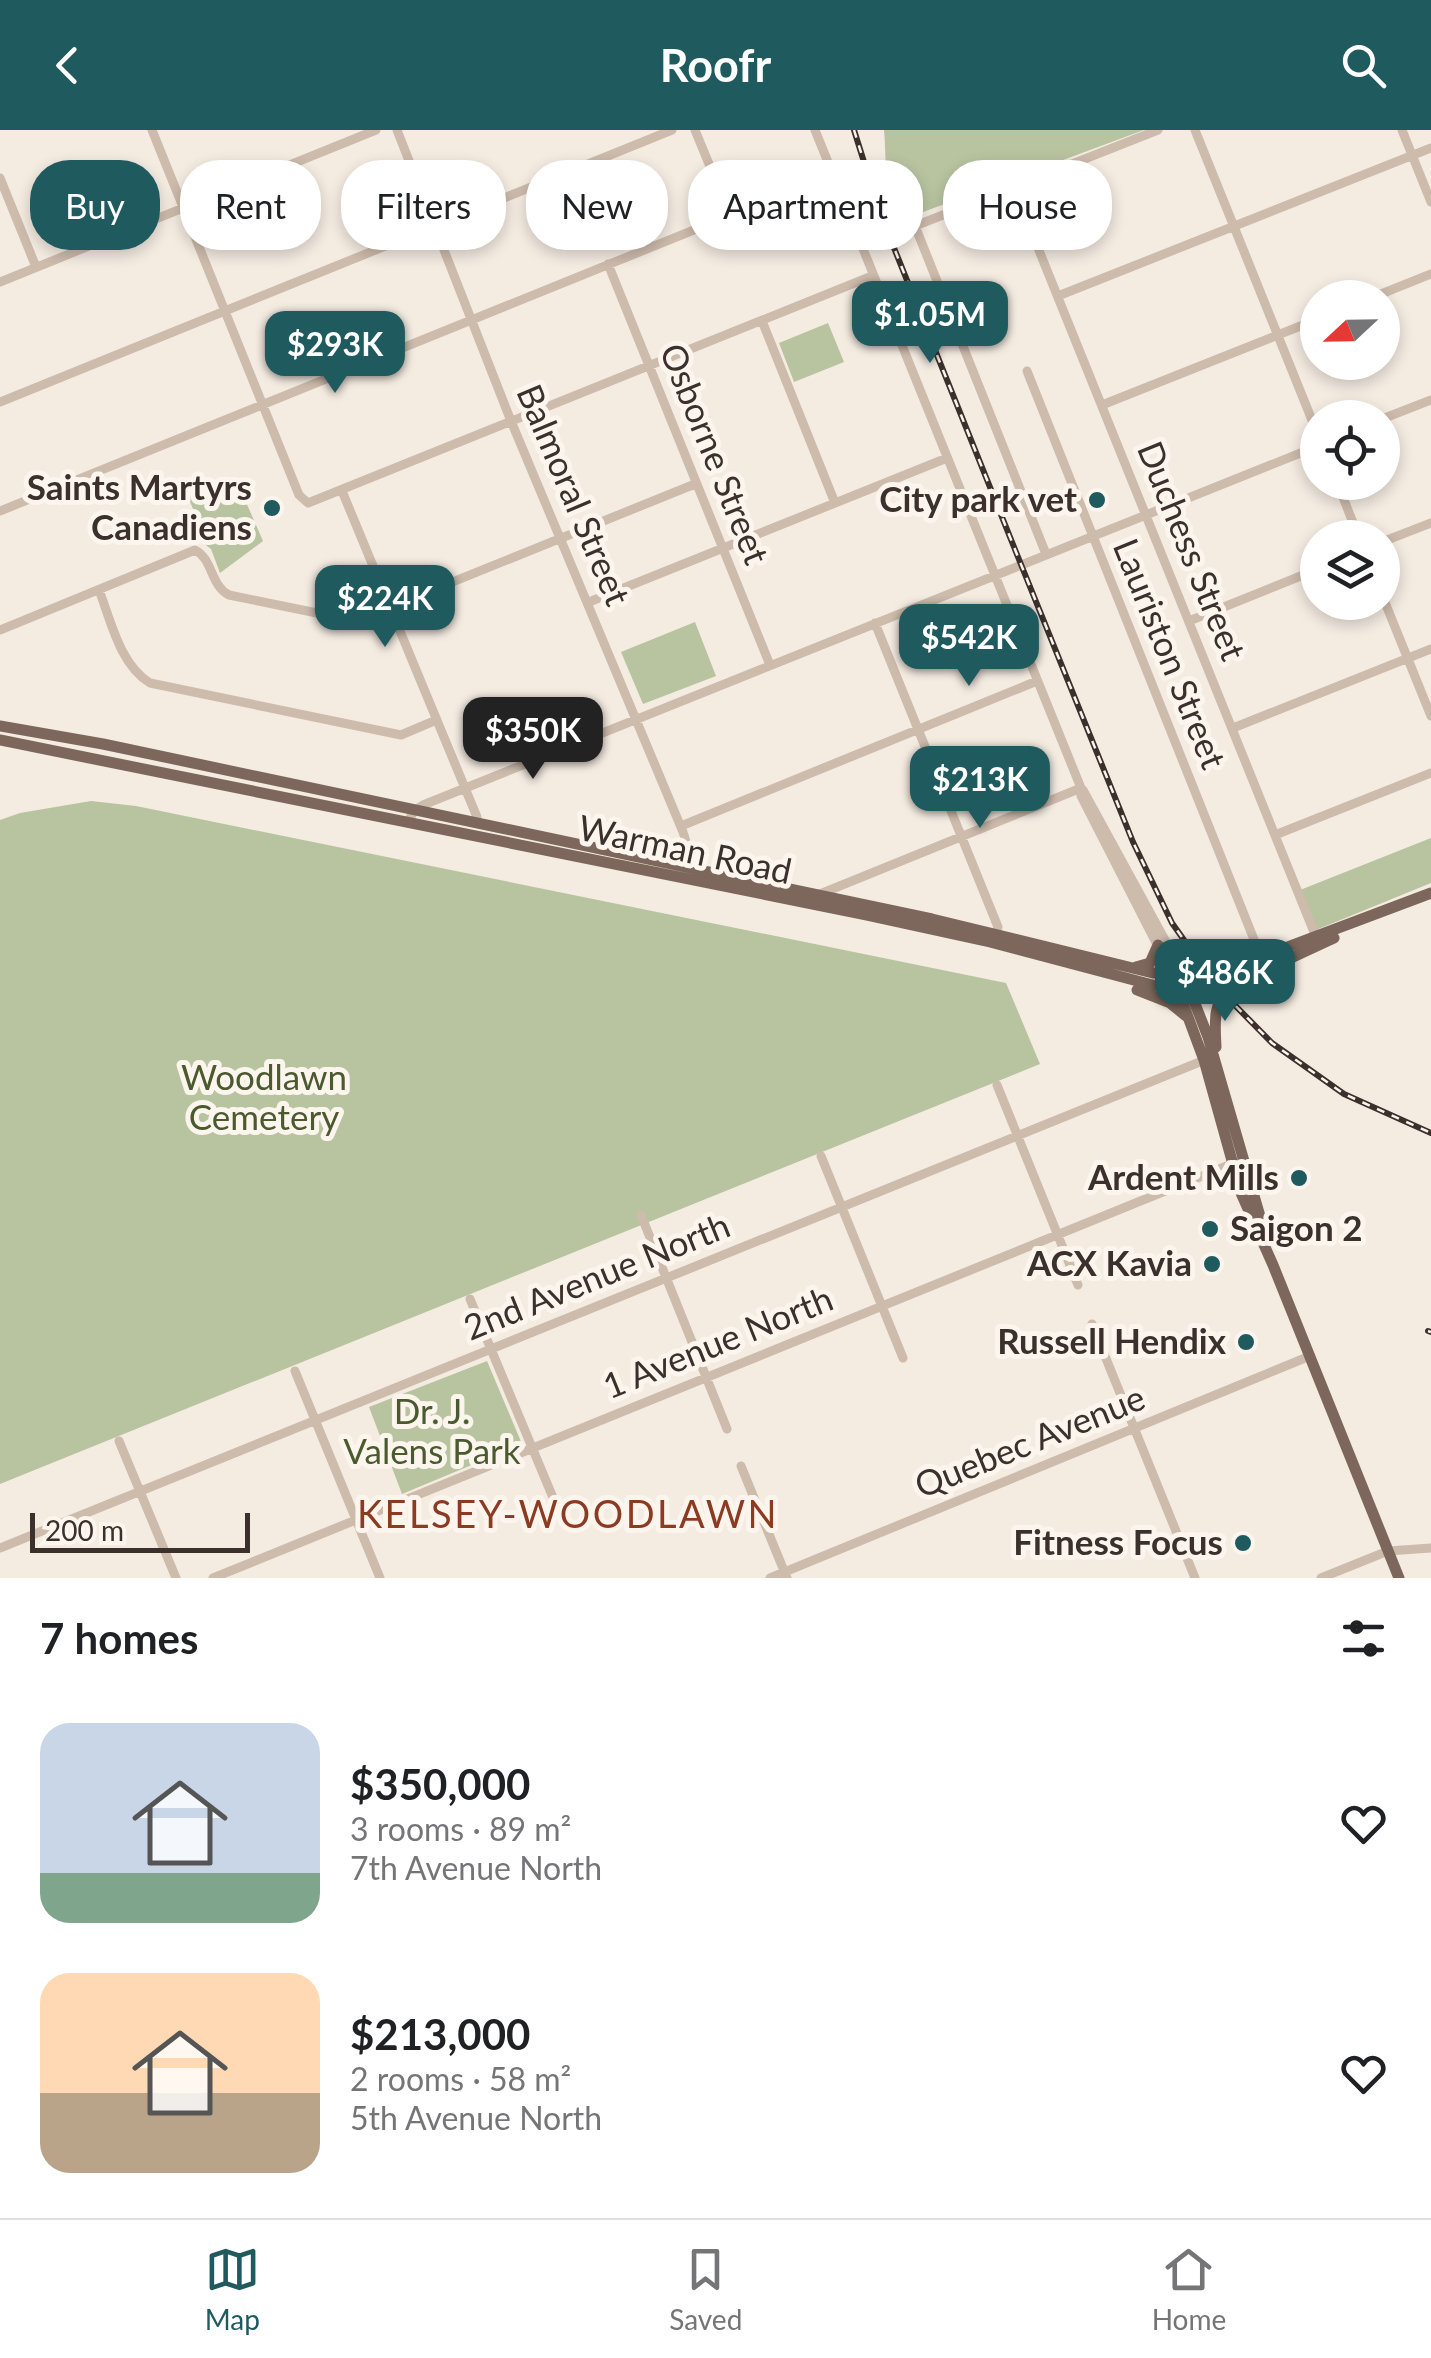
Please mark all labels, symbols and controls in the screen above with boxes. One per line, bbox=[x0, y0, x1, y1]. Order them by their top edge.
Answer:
icon: back bbox=[40, 38, 95, 93]
text: Roofr bbox=[660, 38, 771, 92]
icon: search bbox=[1336, 38, 1391, 93]
chip: Buy bbox=[30, 160, 160, 250]
chip: Rent bbox=[180, 160, 321, 250]
chip: Filters bbox=[341, 160, 506, 250]
chip: New bbox=[526, 160, 668, 250]
chip: Apartment bbox=[688, 160, 923, 250]
chip: House bbox=[943, 160, 1112, 250]
north arrow bbox=[1300, 280, 1400, 380]
map controls bbox=[1300, 280, 1400, 620]
pin: $1.05M bbox=[849, 281, 1011, 366]
text: $1.05M bbox=[874, 294, 986, 333]
pin: $293K bbox=[265, 311, 405, 396]
text: $293K bbox=[287, 324, 383, 363]
street label: Osborne Street bbox=[653, 337, 779, 570]
street label: Balmoral Street bbox=[509, 377, 640, 611]
button: locate bbox=[1300, 400, 1400, 500]
street label: Duchess Street bbox=[1130, 435, 1256, 666]
place label: Saints Martyrs Canadiens bbox=[27, 465, 252, 547]
place label: City park vet bbox=[879, 477, 1077, 519]
marker: City park vet bbox=[1086, 489, 1108, 511]
marker: Saints Martyrs Canadiens bbox=[261, 497, 283, 519]
button: layers bbox=[1300, 520, 1400, 620]
street label: Lauriston Street bbox=[1106, 532, 1236, 775]
pin: $224K bbox=[315, 565, 455, 650]
text: $224K bbox=[337, 578, 433, 617]
pin: $542K bbox=[899, 604, 1039, 689]
text: $542K bbox=[921, 617, 1017, 656]
pin: $350K bbox=[463, 697, 603, 782]
text: $350K bbox=[485, 710, 581, 749]
pin: $213K bbox=[910, 746, 1050, 831]
text: $213K bbox=[932, 759, 1028, 798]
street label: Warman Road bbox=[575, 805, 796, 891]
pin: $486K bbox=[1155, 939, 1295, 1024]
text: $486K bbox=[1177, 952, 1273, 991]
park label: Woodlawn Cemetery bbox=[181, 1055, 347, 1137]
place label: Ardent Mills bbox=[1087, 1155, 1279, 1197]
marker: Ardent Mills bbox=[1288, 1167, 1310, 1189]
street label: 2nd Avenue North bbox=[457, 1203, 735, 1348]
place label: Saigon 2 bbox=[1230, 1206, 1362, 1248]
marker: Saigon 2 bbox=[1199, 1218, 1221, 1240]
place label: ACX Kavia bbox=[1026, 1241, 1192, 1283]
marker: ACX Kavia bbox=[1201, 1253, 1223, 1275]
street label: 1 Avenue North bbox=[596, 1276, 838, 1406]
place label: Russell Hendix bbox=[997, 1319, 1227, 1361]
marker: Russell Hendix bbox=[1235, 1331, 1257, 1353]
street label: Quebec Avenue bbox=[908, 1375, 1150, 1505]
park label: Dr. J. Valens Park bbox=[343, 1389, 521, 1471]
district label: KELSEY-WOODLAWN bbox=[357, 1490, 779, 1536]
scale bar bbox=[30, 1508, 250, 1552]
text: 200 m bbox=[45, 1513, 124, 1547]
place label: Fitness Focus bbox=[1013, 1520, 1223, 1562]
marker: Fitness Focus bbox=[1232, 1532, 1254, 1554]
icon: filters bbox=[1336, 1611, 1391, 1666]
text: 7 homes bbox=[40, 1613, 198, 1663]
text: $350,000 bbox=[350, 1759, 530, 1809]
icon: home bbox=[120, 1763, 240, 1883]
icon: heart bbox=[1336, 1796, 1391, 1851]
text: 3 rooms · 89 m² bbox=[350, 1809, 571, 1848]
text: 7th Avenue North bbox=[350, 1848, 602, 1887]
text: $213,000 bbox=[350, 2009, 530, 2059]
icon: home bbox=[120, 2013, 240, 2133]
icon: heart bbox=[1336, 2046, 1391, 2101]
text: 2 rooms · 58 m² bbox=[350, 2059, 571, 2098]
text: 5th Avenue North bbox=[350, 2098, 602, 2137]
tab: Map bbox=[205, 2242, 260, 2336]
tab: Saved bbox=[669, 2242, 742, 2336]
tab: Home bbox=[1152, 2242, 1226, 2336]

